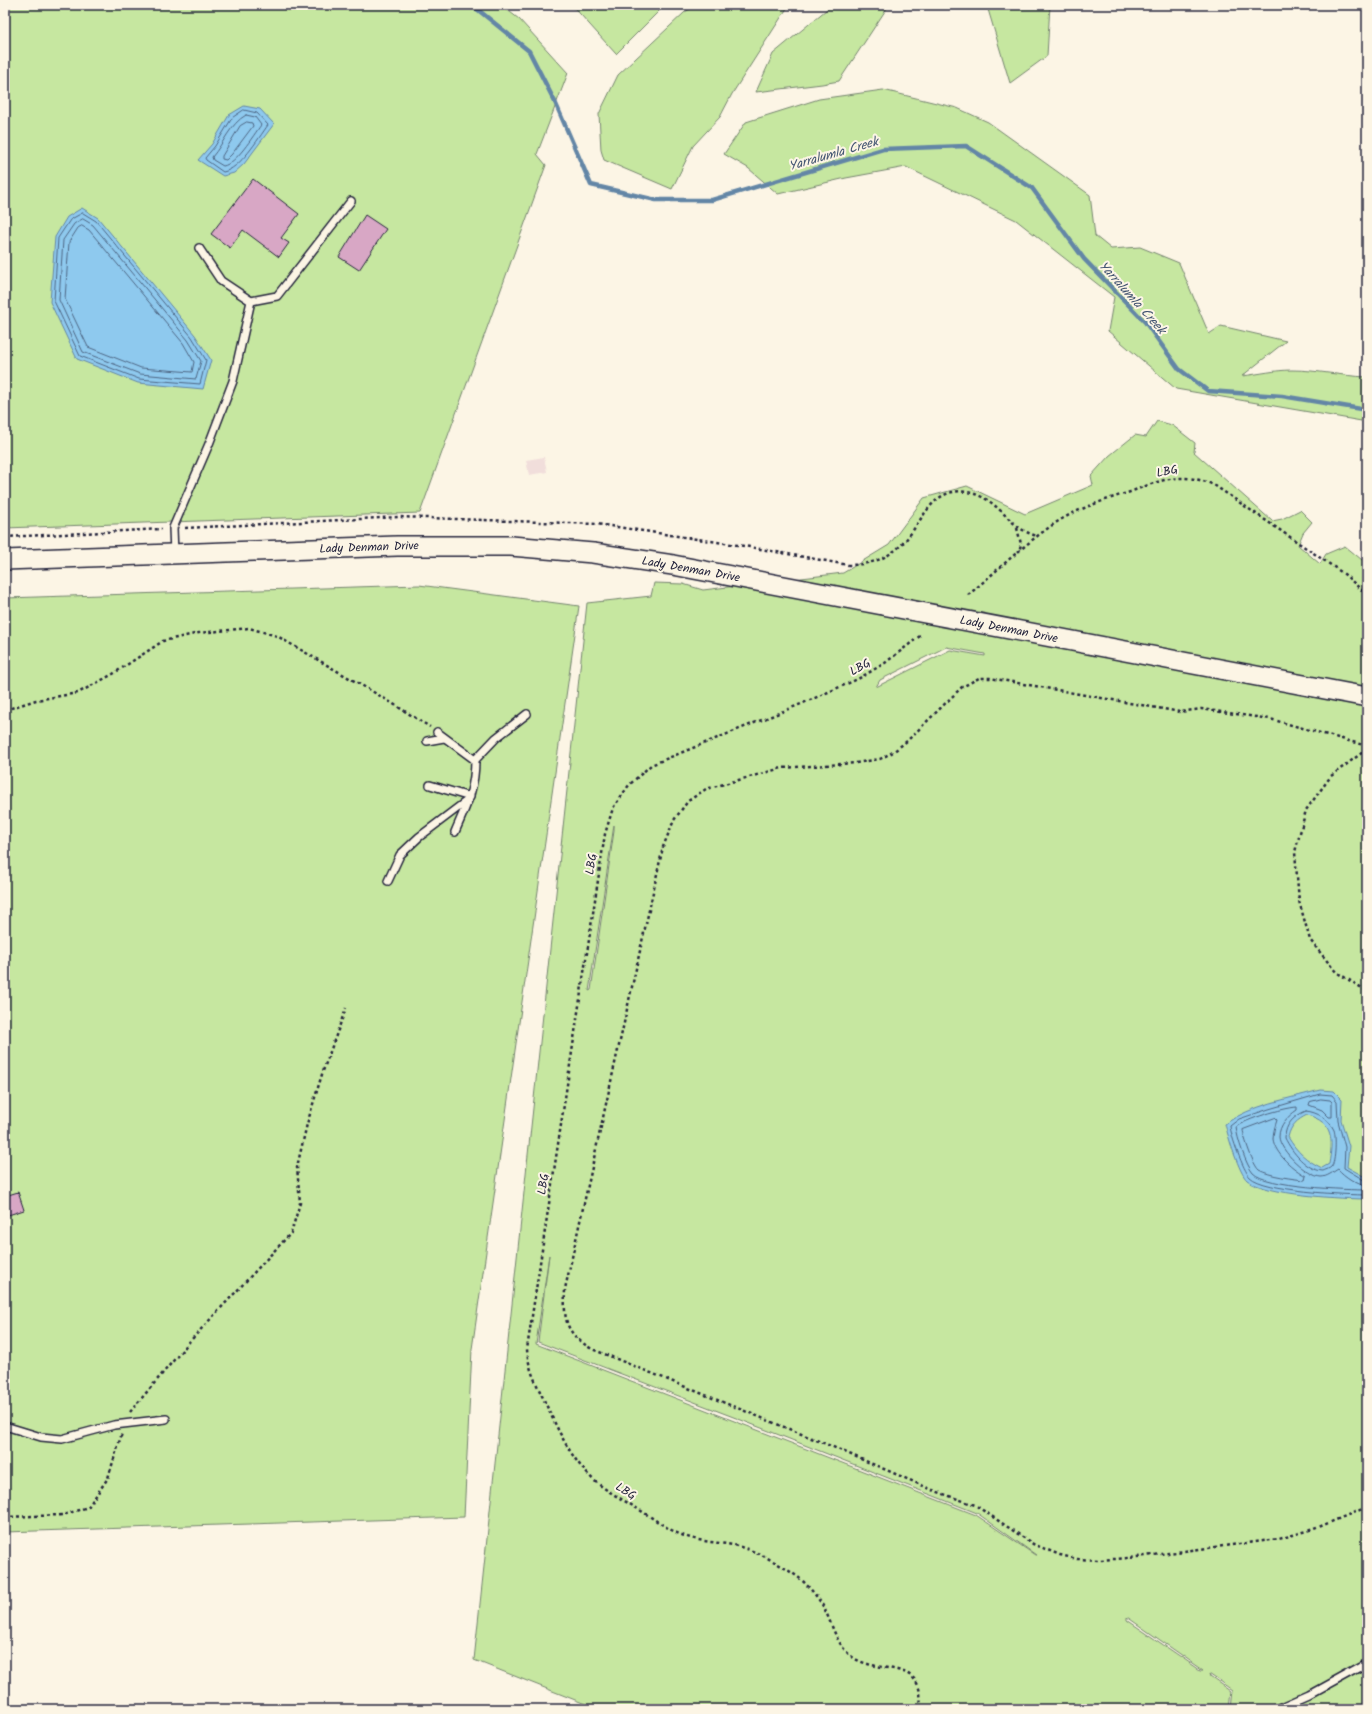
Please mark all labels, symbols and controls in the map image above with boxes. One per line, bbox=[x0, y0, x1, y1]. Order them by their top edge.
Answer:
water label: Yarralumla Creek bbox=[786, 131, 883, 177]
water label: Yarralumla Creek bbox=[1093, 257, 1172, 341]
street label: LBG bbox=[1155, 460, 1179, 483]
street label: Lady Denman Drive bbox=[319, 536, 420, 559]
street label: Lady Denman Drive bbox=[640, 551, 742, 588]
street label: Lady Denman Drive bbox=[958, 611, 1060, 648]
street label: LBG bbox=[846, 654, 874, 681]
street label: LBG bbox=[580, 852, 603, 876]
street label: LBG bbox=[532, 1172, 555, 1196]
street label: LBG bbox=[612, 1478, 640, 1505]

